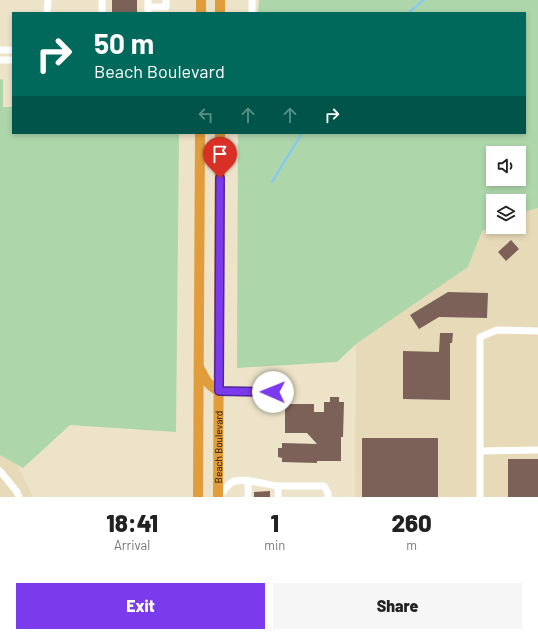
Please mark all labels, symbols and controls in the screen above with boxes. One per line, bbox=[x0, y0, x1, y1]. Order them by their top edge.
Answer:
text: 50 m bbox=[94, 26, 154, 60]
icon: right bbox=[28, 28, 80, 80]
text: Beach Boulevard bbox=[94, 60, 225, 82]
icon: left bbox=[195, 104, 217, 126]
icon: ahead bbox=[237, 104, 259, 126]
icon: ahead bbox=[279, 104, 301, 126]
icon: right bbox=[321, 104, 343, 126]
pin bbox=[203, 137, 237, 178]
icon: arrive bbox=[209, 143, 231, 165]
map controls bbox=[486, 146, 526, 234]
button: sound bbox=[486, 146, 526, 186]
button: layers bbox=[486, 194, 526, 234]
position arrow bbox=[252, 371, 294, 413]
street label: Beach Boulevard bbox=[212, 411, 224, 483]
text: 18:41 bbox=[106, 508, 158, 537]
text: 1 bbox=[270, 508, 279, 537]
text: 260 bbox=[391, 508, 432, 537]
text: Arrival bbox=[114, 537, 150, 553]
text: min bbox=[264, 537, 285, 553]
text: m bbox=[406, 537, 417, 553]
button: Exit bbox=[16, 583, 265, 629]
button: Share bbox=[273, 583, 522, 629]

